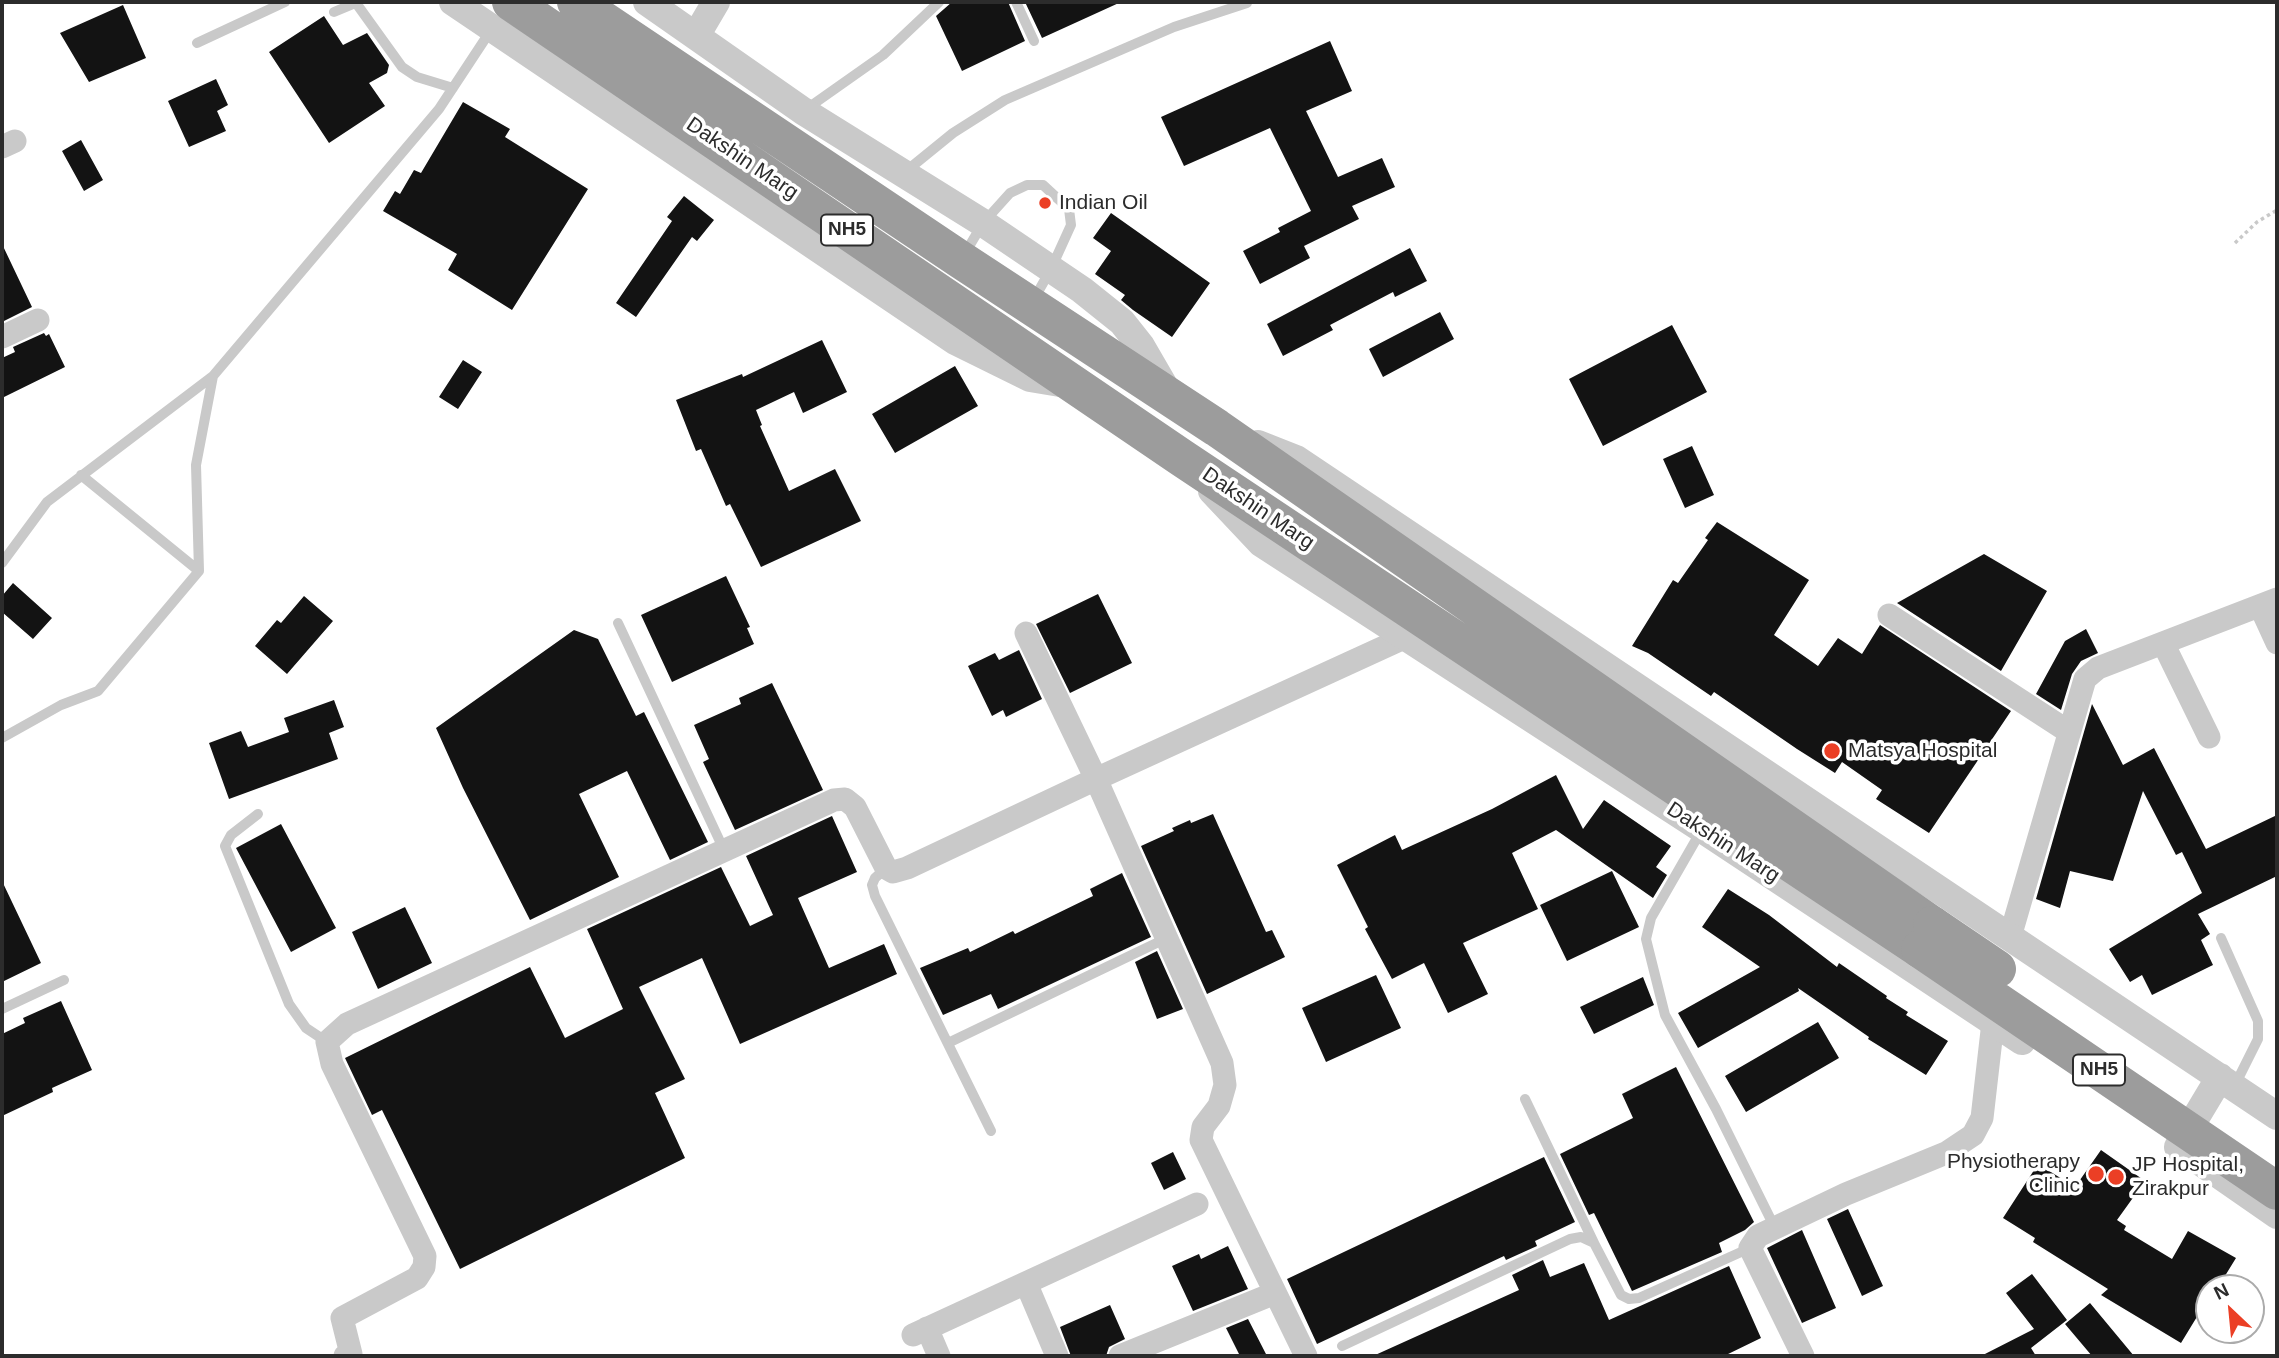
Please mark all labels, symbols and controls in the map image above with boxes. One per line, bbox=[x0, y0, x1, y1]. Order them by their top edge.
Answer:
street label: Dakshin Marg bbox=[681, 112, 803, 206]
place label: Indian Oil bbox=[1059, 190, 1148, 216]
marker: Indian Oil bbox=[1037, 195, 1053, 211]
road number: NH5 bbox=[821, 214, 873, 246]
street label: Dakshin Marg bbox=[1197, 462, 1319, 556]
place label: Matsya Hospital bbox=[1848, 738, 1997, 764]
marker: Matsya Hospital bbox=[1822, 741, 1842, 761]
street label: Dakshin Marg bbox=[1662, 797, 1784, 889]
road number: NH5 bbox=[2073, 1054, 2125, 1086]
place label: Physiotherapy Clinic bbox=[1947, 1149, 2080, 1199]
place label: JP Hospital, Zirakpur bbox=[2132, 1152, 2244, 1202]
marker: Physiotherapy Clinic bbox=[2086, 1164, 2106, 1184]
marker: JP Hospital, Zirakpur bbox=[2106, 1167, 2126, 1187]
north arrow bbox=[2195, 1274, 2265, 1344]
text: N bbox=[2211, 1279, 2232, 1304]

